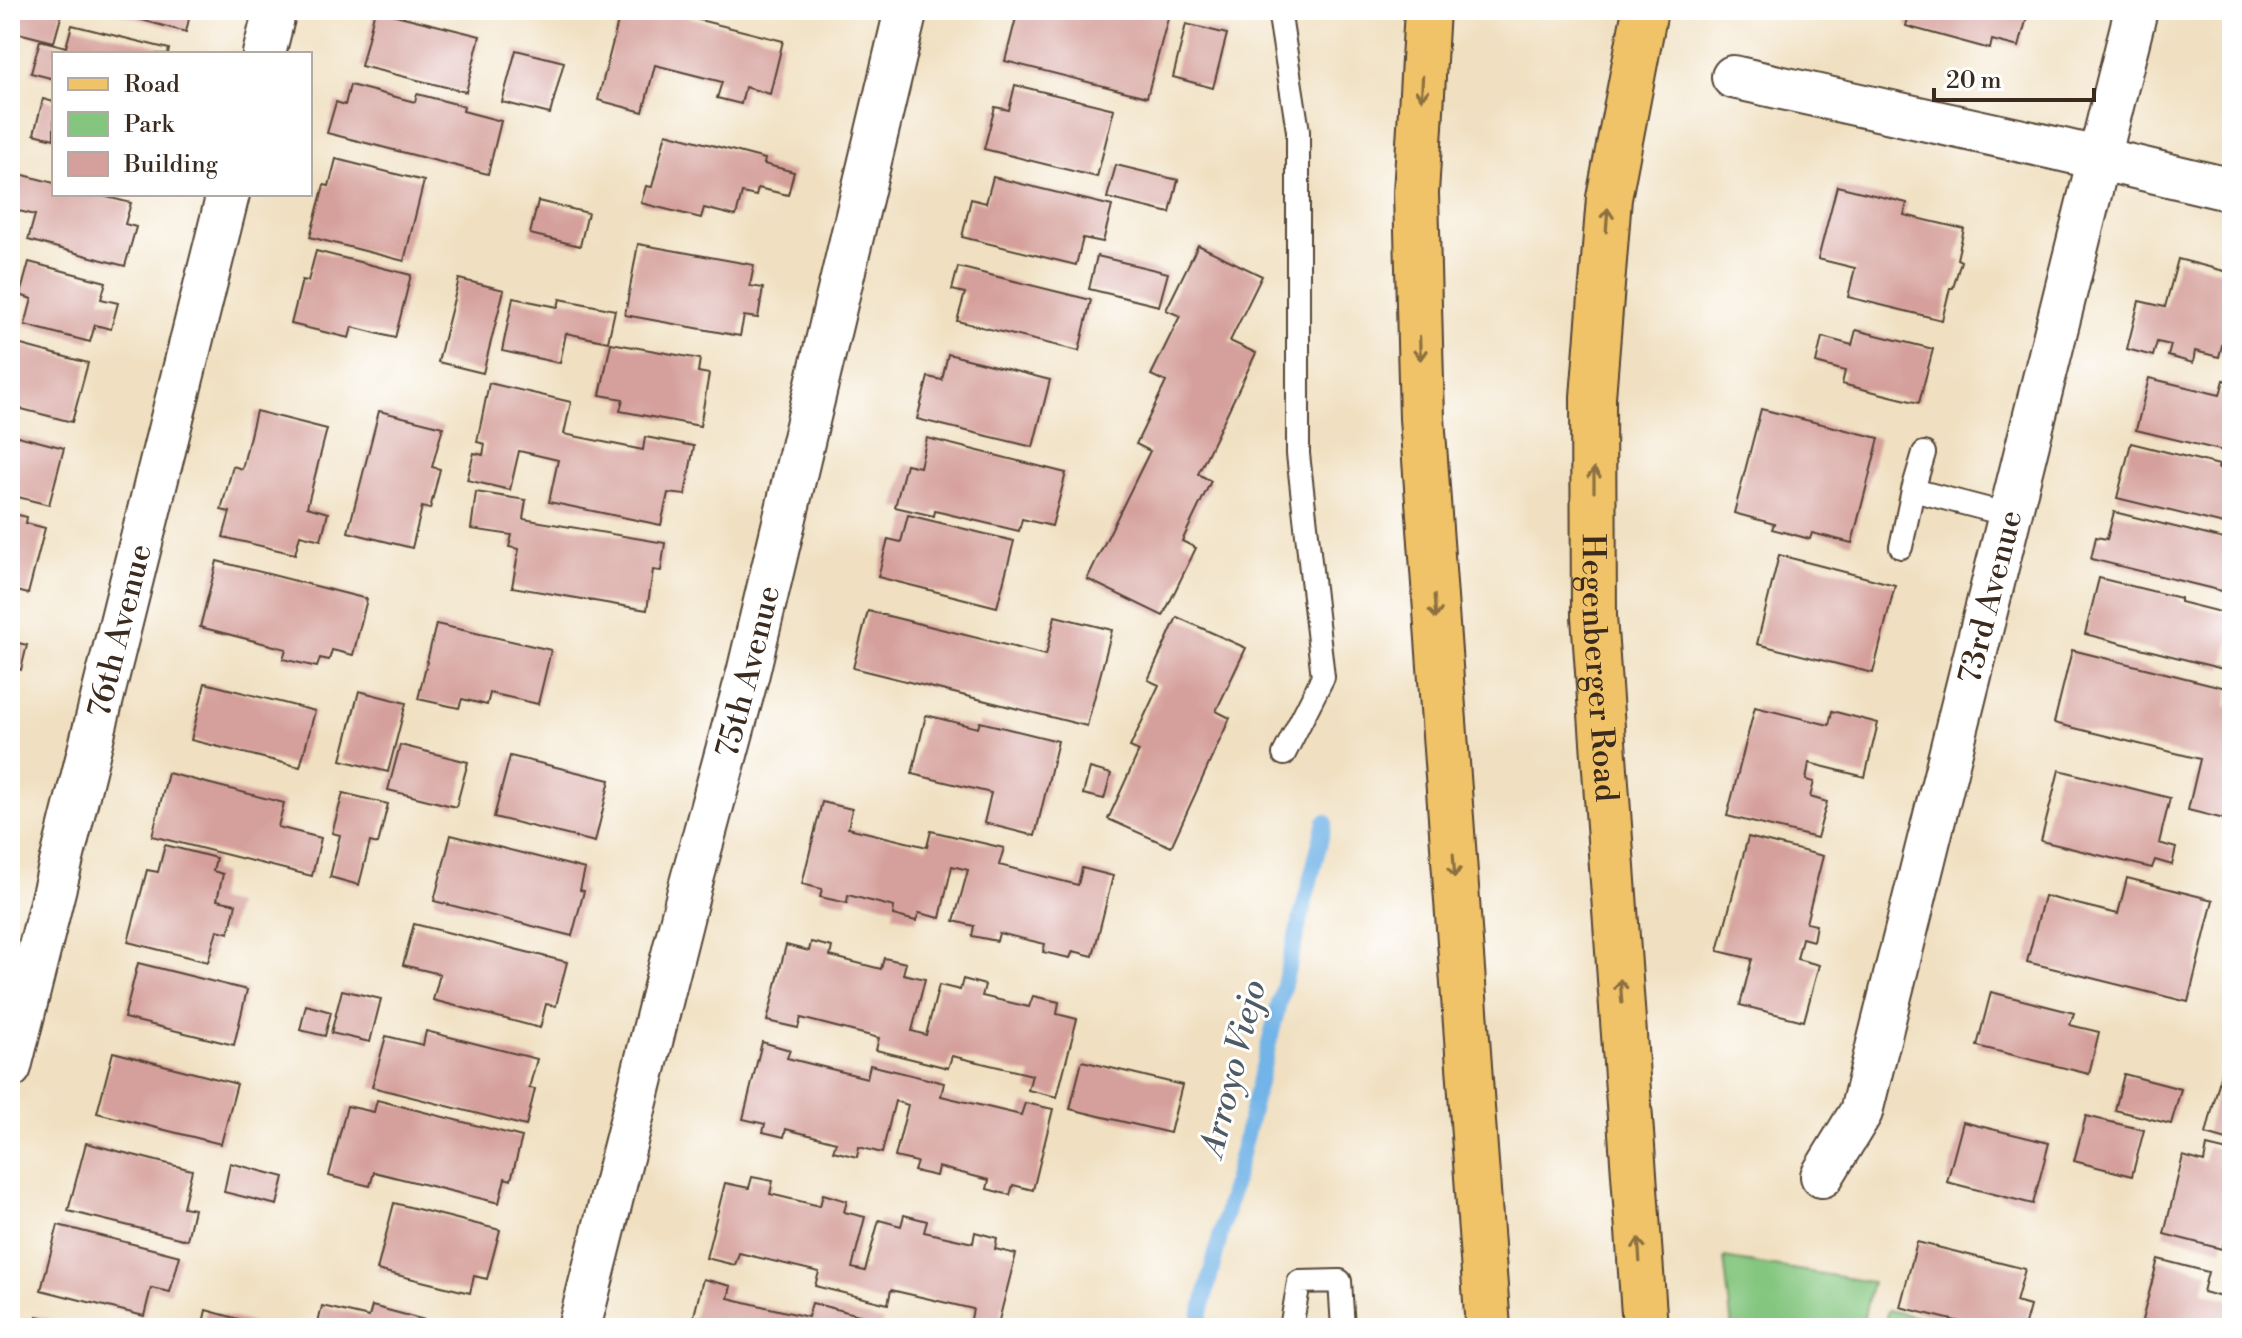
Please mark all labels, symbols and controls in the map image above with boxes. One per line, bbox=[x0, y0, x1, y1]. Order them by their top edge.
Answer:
legend bbox=[52, 52, 312, 196]
scale bar bbox=[1934, 52, 2094, 102]
text: 20 m bbox=[1946, 66, 2002, 96]
text: Road bbox=[124, 70, 180, 100]
one-way arrow bbox=[1414, 74, 1429, 101]
text: Park bbox=[124, 110, 175, 140]
text: Building bbox=[123, 150, 218, 180]
one-way arrow bbox=[1600, 207, 1615, 234]
one-way arrow bbox=[1412, 334, 1427, 361]
one-way arrow bbox=[1586, 467, 1602, 494]
street label: 73rd Avenue bbox=[1950, 506, 2031, 688]
street label: Hegenberger Road bbox=[1572, 534, 1626, 803]
street label: 76th Avenue bbox=[79, 540, 161, 722]
street label: 75th Avenue bbox=[707, 581, 789, 762]
one-way arrow bbox=[1428, 593, 1443, 620]
one-way arrow bbox=[1447, 852, 1462, 879]
water label: Arroyo Viejo bbox=[1191, 976, 1276, 1165]
one-way arrow bbox=[1613, 978, 1628, 1005]
one-way arrow bbox=[1631, 1237, 1646, 1264]

